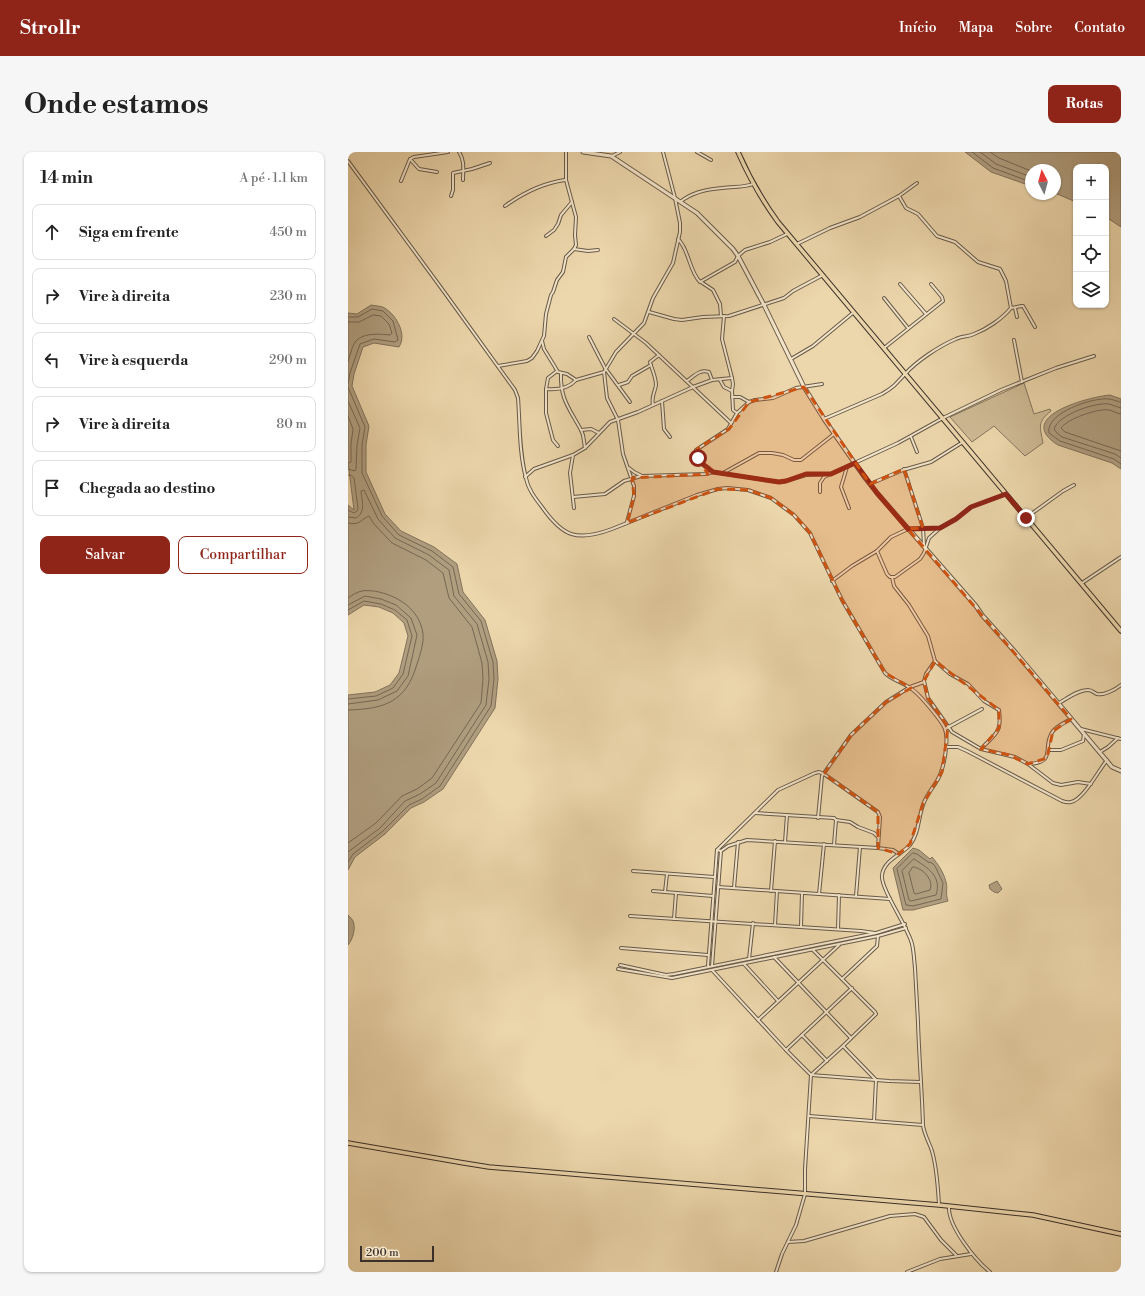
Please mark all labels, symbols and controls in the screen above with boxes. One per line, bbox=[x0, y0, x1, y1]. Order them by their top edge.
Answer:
text: Strollr bbox=[20, 16, 81, 40]
text: Início bbox=[899, 19, 937, 37]
text: Mapa bbox=[959, 19, 993, 37]
text: Sobre bbox=[1015, 19, 1052, 37]
text: Contato bbox=[1074, 19, 1125, 37]
button: Rotas bbox=[1048, 85, 1121, 123]
text: Onde estamos bbox=[24, 87, 209, 122]
north arrow bbox=[1025, 164, 1061, 200]
map controls bbox=[1073, 164, 1109, 308]
button: + bbox=[1073, 164, 1109, 200]
text: 14 min bbox=[40, 167, 93, 189]
text: A pé · 1.1 km bbox=[239, 170, 308, 186]
button: − bbox=[1073, 200, 1109, 236]
icon: ahead bbox=[41, 221, 63, 243]
text: Siga em frente bbox=[79, 223, 179, 242]
text: 450 m bbox=[269, 224, 307, 240]
button: locate bbox=[1073, 236, 1109, 272]
button: layers bbox=[1073, 272, 1109, 308]
icon: right bbox=[41, 285, 63, 307]
text: Vire à direita bbox=[79, 287, 170, 306]
text: 230 m bbox=[270, 288, 307, 304]
icon: left bbox=[41, 349, 63, 371]
text: Vire à esquerda bbox=[79, 351, 188, 370]
text: 290 m bbox=[269, 352, 307, 368]
icon: right bbox=[41, 413, 63, 435]
text: Vire à direita bbox=[79, 415, 170, 434]
text: 80 m bbox=[276, 416, 307, 432]
route start bbox=[689, 449, 707, 467]
icon: arrive bbox=[41, 477, 63, 499]
text: Chegada ao destino bbox=[79, 479, 215, 498]
route end bbox=[1017, 509, 1035, 527]
button: Salvar bbox=[40, 536, 170, 574]
button: Compartilhar bbox=[178, 536, 308, 574]
scale bar bbox=[360, 1244, 434, 1263]
text: 200 m bbox=[366, 1246, 399, 1260]

